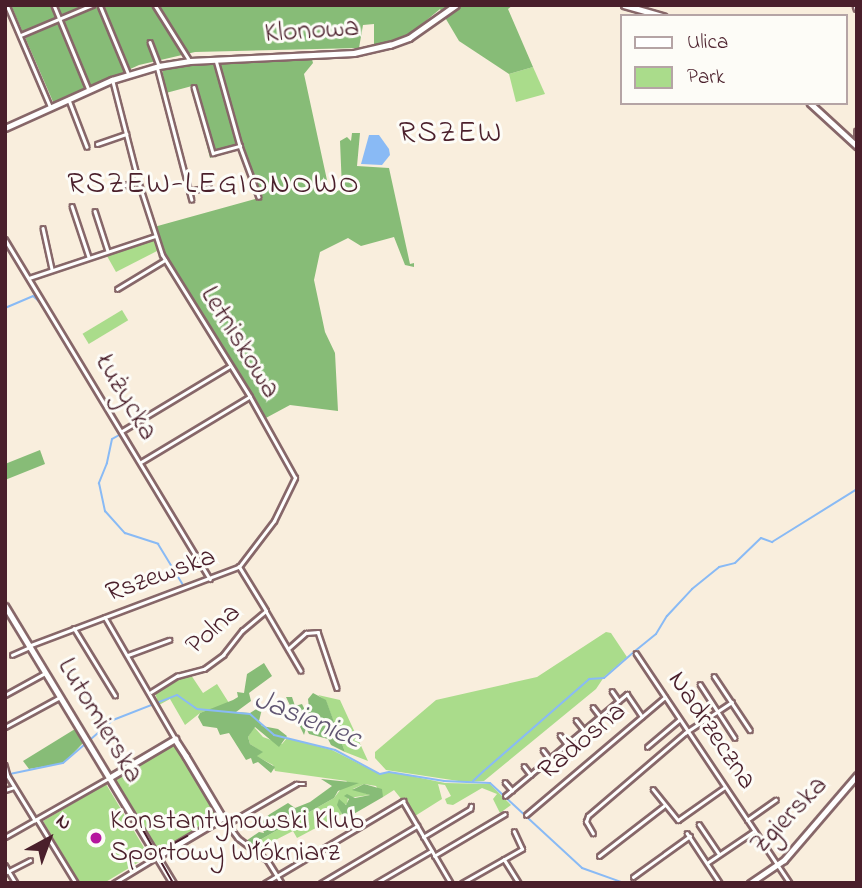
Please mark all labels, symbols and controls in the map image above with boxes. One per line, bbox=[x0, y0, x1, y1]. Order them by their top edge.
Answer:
street label: Klonowa bbox=[264, 12, 360, 52]
legend bbox=[620, 14, 848, 105]
text: Ulica bbox=[687, 28, 728, 58]
text: Park bbox=[687, 63, 725, 93]
district label: RSZEW bbox=[399, 116, 503, 152]
district label: RSZEW-LEGIONOWO bbox=[69, 167, 359, 203]
street label: Letniskowa bbox=[191, 281, 287, 405]
street label: Łużycka bbox=[86, 349, 164, 447]
street label: Rszewska bbox=[102, 541, 220, 611]
street label: Polna bbox=[180, 597, 248, 663]
street label: Lutomierska bbox=[49, 652, 149, 790]
street label: Nadrzeczna bbox=[659, 665, 763, 797]
water label: Jasieniec bbox=[248, 682, 366, 758]
street label: Radosna bbox=[532, 696, 634, 788]
street label: Zgierska bbox=[744, 770, 836, 862]
north arrow bbox=[14, 804, 84, 874]
place label: Konstantynowski Klub Sportowy Włókniarz bbox=[110, 805, 364, 871]
text: N bbox=[49, 808, 77, 837]
marker: Konstantynowski Klub Sportowy Włókniarz bbox=[88, 830, 104, 846]

